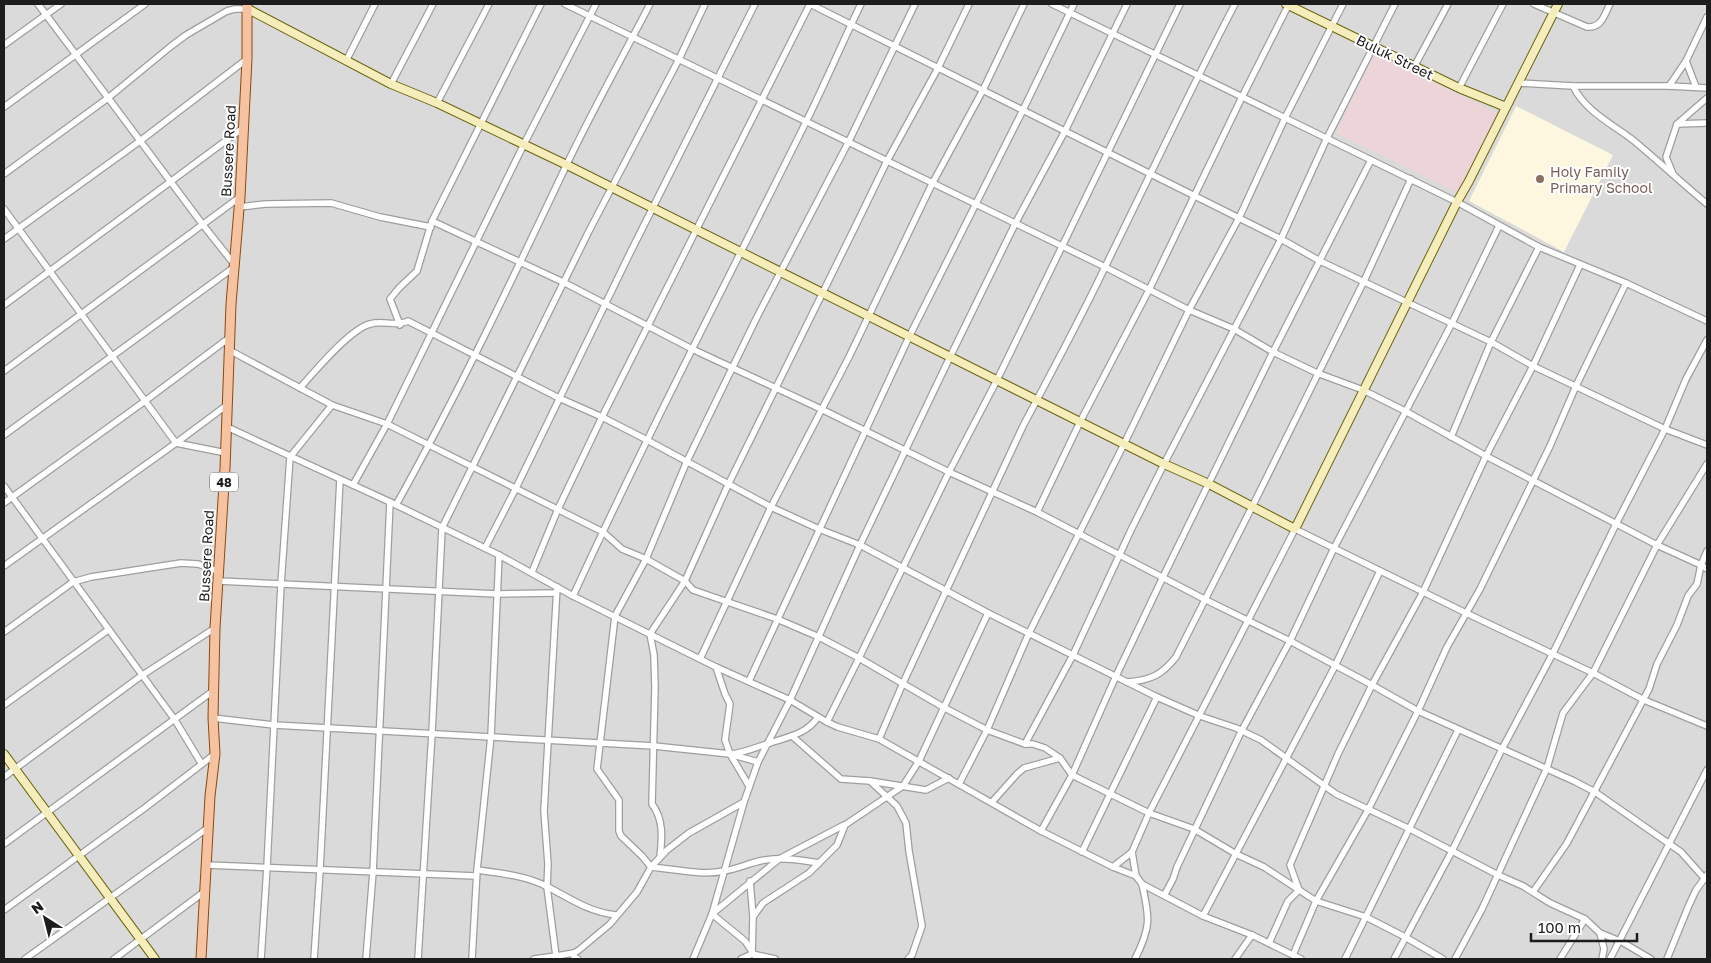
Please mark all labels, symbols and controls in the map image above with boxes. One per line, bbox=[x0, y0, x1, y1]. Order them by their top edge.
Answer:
street label: Buluk Street bbox=[1354, 31, 1436, 83]
street label: Bussere Road bbox=[217, 105, 239, 197]
place label: Holy Family Primary School bbox=[1550, 163, 1652, 196]
marker: Holy Family Primary School bbox=[1534, 173, 1546, 185]
road number: 48 bbox=[210, 472, 238, 492]
street label: Bussere Road bbox=[195, 510, 217, 602]
north arrow bbox=[20, 893, 70, 943]
text: N bbox=[28, 897, 46, 917]
scale bar bbox=[1531, 910, 1637, 942]
text: 100 m bbox=[1538, 918, 1581, 936]

